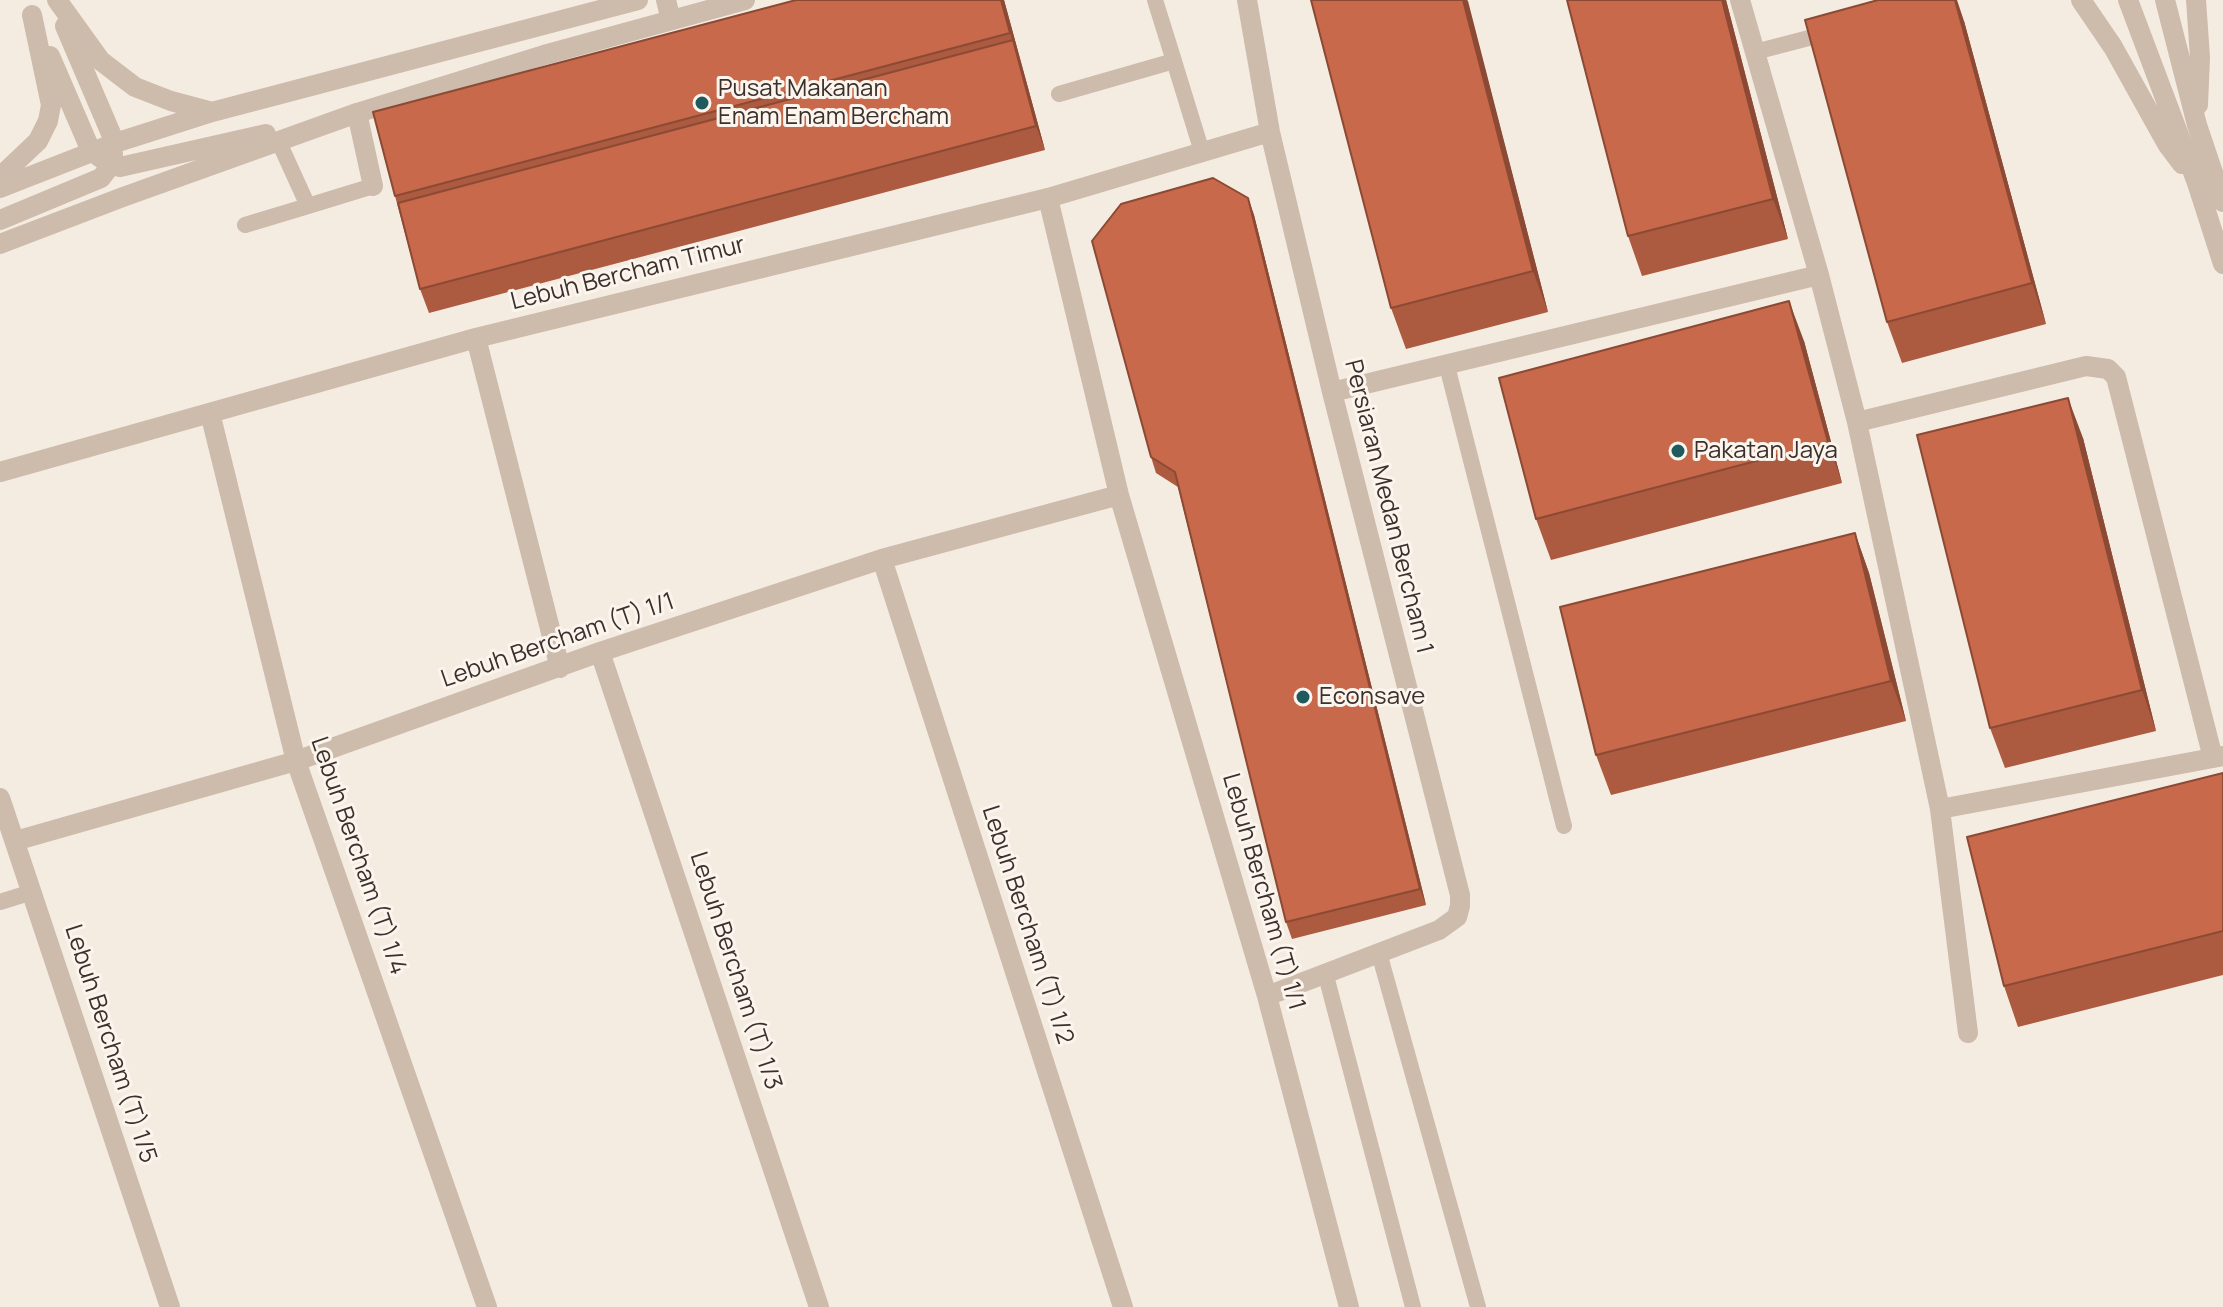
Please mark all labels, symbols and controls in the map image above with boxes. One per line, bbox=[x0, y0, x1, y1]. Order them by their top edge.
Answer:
place label: Pusat Makanan Enam Enam Bercham bbox=[718, 75, 949, 131]
marker: Pusat Makanan Enam Enam Bercham bbox=[693, 94, 711, 112]
street label: Lebuh Bercham Timur bbox=[508, 231, 748, 317]
street label: Persiaran Medan Bercham 1 bbox=[1337, 357, 1439, 657]
place label: Pakatan Jaya bbox=[1694, 437, 1838, 465]
marker: Pakatan Jaya bbox=[1669, 442, 1687, 460]
street label: Lebuh Bercham (T) 1/1 bbox=[438, 588, 678, 694]
place label: Econsave bbox=[1319, 683, 1425, 711]
marker: Econsave bbox=[1294, 688, 1312, 706]
street label: Lebuh Bercham (T) 1/4 bbox=[304, 733, 412, 979]
street label: Lebuh Bercham (T) 1/1 bbox=[1215, 770, 1311, 1014]
street label: Lebuh Bercham (T) 1/2 bbox=[975, 802, 1079, 1048]
street label: Lebuh Bercham (T) 1/3 bbox=[683, 848, 787, 1094]
street label: Lebuh Bercham (T) 1/5 bbox=[58, 921, 162, 1167]

